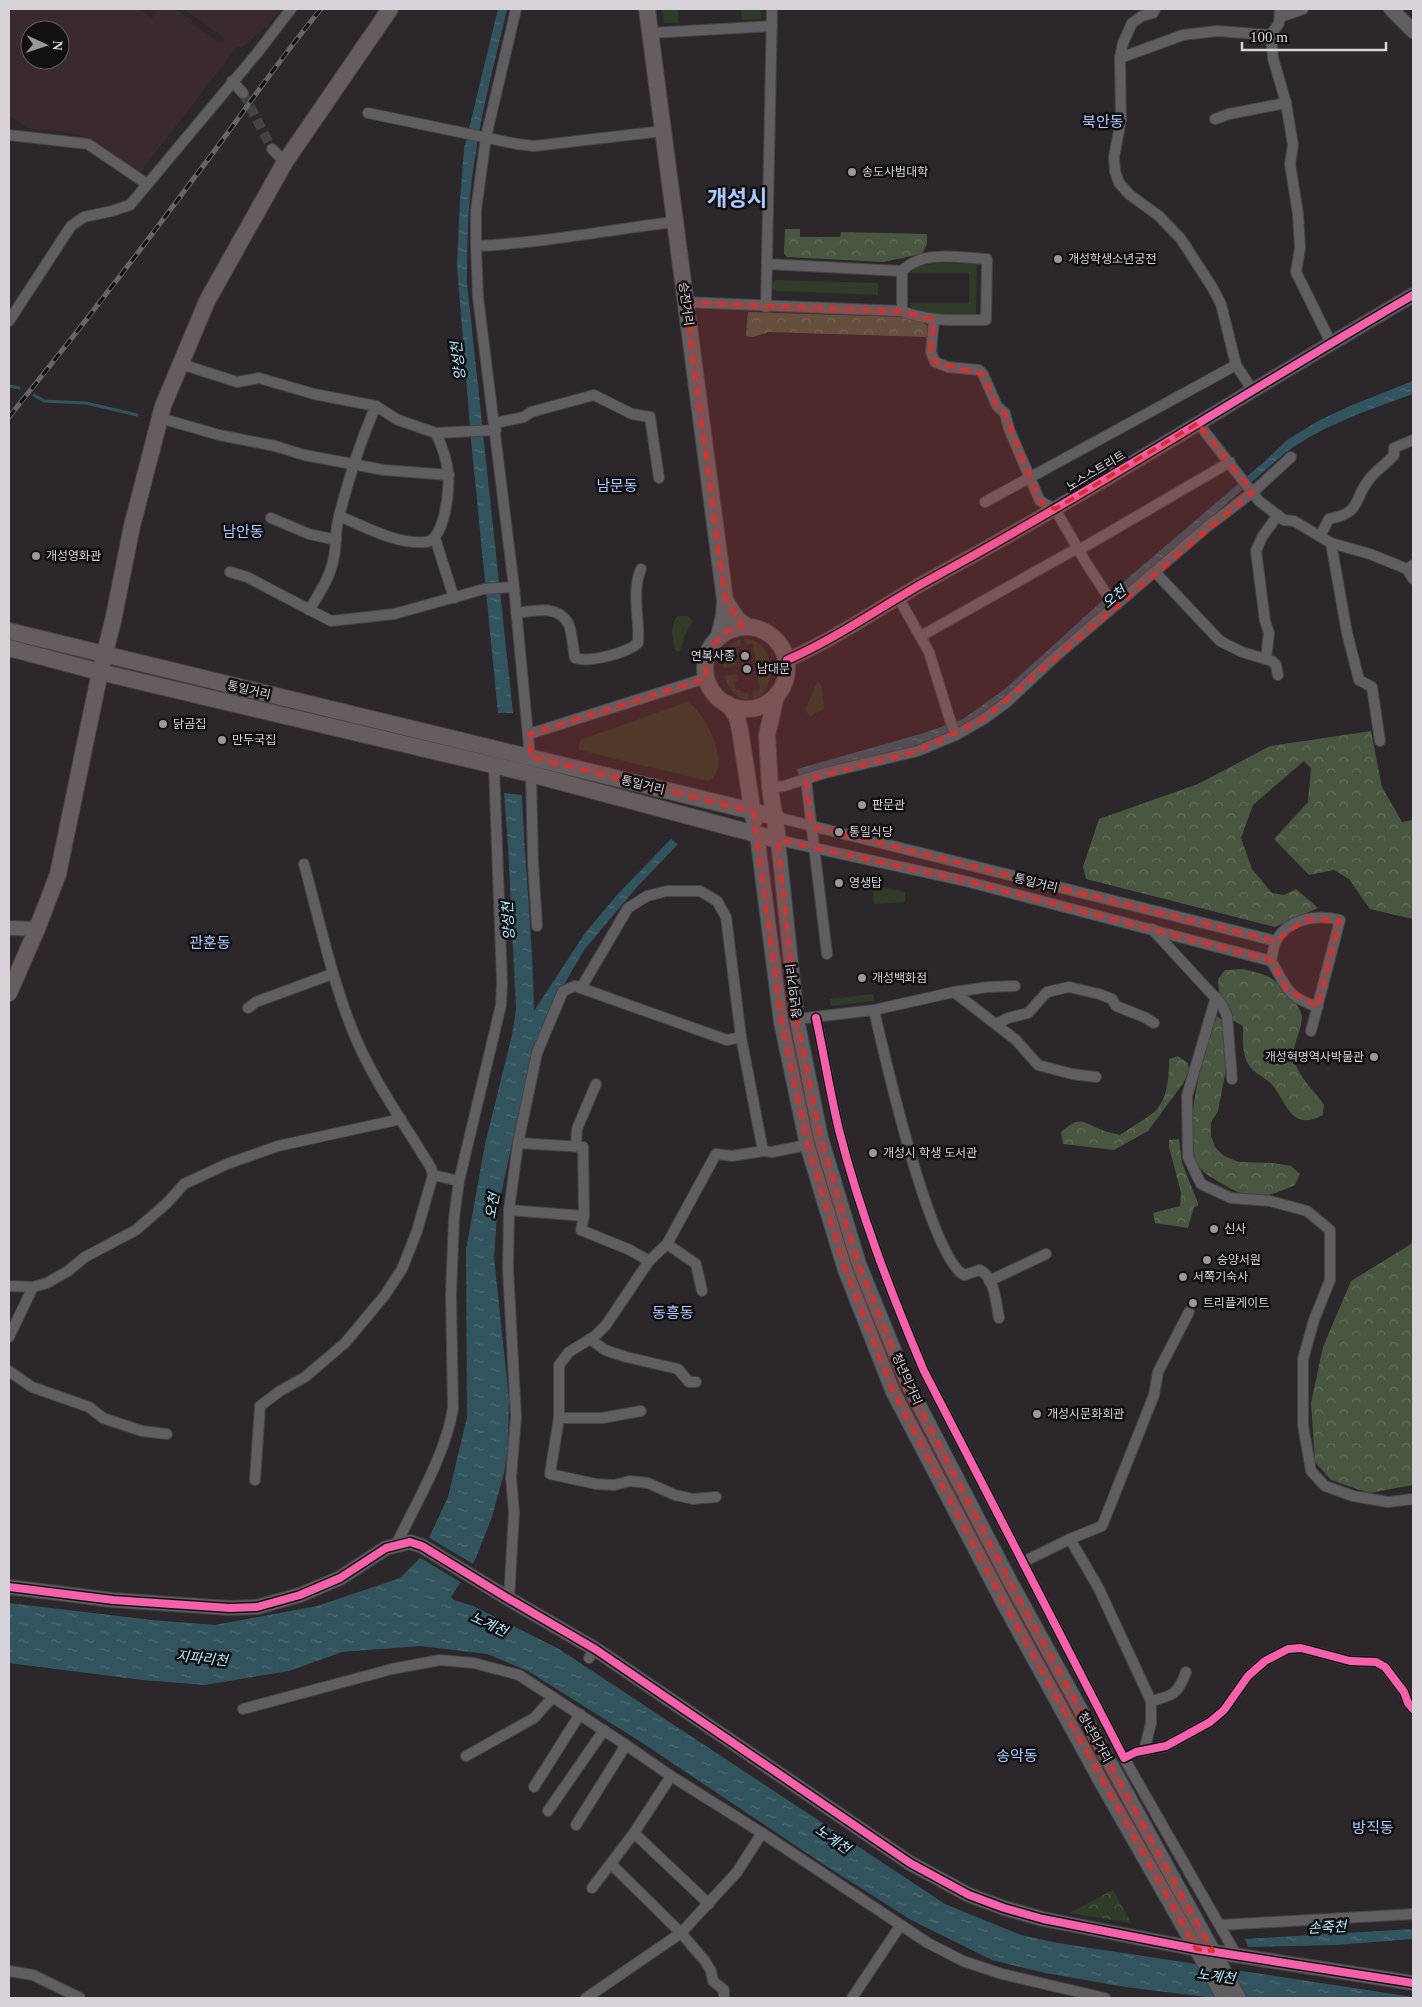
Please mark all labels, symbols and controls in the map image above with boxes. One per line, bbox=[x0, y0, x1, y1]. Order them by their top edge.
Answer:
north arrow bbox=[20, 20, 70, 70]
scale bar bbox=[1242, 20, 1386, 52]
text: 100 m bbox=[1250, 29, 1288, 45]
text: N bbox=[50, 40, 65, 51]
district label: 북안동 bbox=[1082, 114, 1124, 130]
place label: 송도사범대학 bbox=[862, 165, 928, 179]
marker: 송도사범대학 bbox=[846, 166, 858, 178]
district label: 개성시 bbox=[707, 186, 767, 211]
place label: 개성학생소년궁전 bbox=[1068, 252, 1156, 266]
marker: 개성학생소년궁전 bbox=[1052, 253, 1064, 265]
street label: 승전거리 bbox=[676, 281, 696, 327]
water label: 양성천 bbox=[449, 340, 468, 381]
street label: 노스스트리트 bbox=[1064, 448, 1128, 494]
district label: 남문동 bbox=[596, 478, 638, 494]
district label: 남안동 bbox=[222, 524, 264, 540]
place label: 개성영화관 bbox=[46, 549, 101, 563]
marker: 개성영화관 bbox=[30, 550, 42, 562]
water label: 오천 bbox=[1100, 583, 1130, 611]
place label: 연복사종 bbox=[691, 649, 735, 663]
marker: 연복사종 bbox=[739, 650, 751, 662]
place label: 남대문 bbox=[757, 662, 790, 676]
marker: 남대문 bbox=[741, 663, 753, 675]
street label: 통일거리 bbox=[226, 678, 272, 702]
place label: 닭곰집 bbox=[173, 717, 206, 731]
marker: 닭곰집 bbox=[157, 718, 169, 730]
place label: 만두국집 bbox=[232, 733, 276, 747]
marker: 만두국집 bbox=[216, 734, 228, 746]
street label: 통일거리 bbox=[620, 773, 666, 797]
place label: 판문관 bbox=[872, 798, 905, 812]
marker: 판문관 bbox=[856, 799, 868, 811]
place label: 통일식당 bbox=[849, 825, 893, 839]
marker: 통일식당 bbox=[833, 826, 845, 838]
street label: 통일거리 bbox=[1013, 871, 1059, 895]
place label: 영생탑 bbox=[849, 876, 882, 890]
marker: 영생탑 bbox=[833, 877, 845, 889]
water label: 양성천 bbox=[500, 900, 517, 941]
district label: 관훈동 bbox=[189, 935, 231, 951]
street label: 청년의거리 bbox=[784, 963, 804, 1019]
place label: 개성백화점 bbox=[872, 971, 927, 985]
marker: 개성백화점 bbox=[856, 972, 868, 984]
place label: 개성혁명역사박물관 bbox=[1265, 1050, 1364, 1064]
marker: 개성혁명역사박물관 bbox=[1368, 1051, 1380, 1063]
place label: 개성시 학생 도서관 bbox=[883, 1146, 977, 1160]
marker: 개성시 학생 도서관 bbox=[867, 1147, 879, 1159]
water label: 오천 bbox=[483, 1191, 502, 1220]
place label: 신사 bbox=[1224, 1222, 1246, 1236]
marker: 신사 bbox=[1208, 1223, 1220, 1235]
place label: 숭양서원 bbox=[1217, 1253, 1261, 1267]
marker: 숭양서원 bbox=[1201, 1254, 1213, 1266]
place label: 서쪽기숙사 bbox=[1193, 1270, 1248, 1284]
marker: 서쪽기숙사 bbox=[1177, 1271, 1189, 1283]
place label: 트리플게이트 bbox=[1203, 1296, 1269, 1310]
marker: 트리플게이트 bbox=[1187, 1297, 1199, 1309]
district label: 동흥동 bbox=[652, 1305, 694, 1321]
street label: 청년의거리 bbox=[889, 1351, 925, 1407]
place label: 개성시문화회관 bbox=[1047, 1407, 1124, 1421]
marker: 개성시문화회관 bbox=[1031, 1408, 1043, 1420]
water label: 노계천 bbox=[468, 1609, 510, 1640]
water label: 지파리천 bbox=[176, 1648, 229, 1669]
street label: 청년의거리 bbox=[1075, 1709, 1115, 1765]
district label: 송악동 bbox=[996, 1748, 1038, 1764]
district label: 방직동 bbox=[1352, 1820, 1394, 1836]
water label: 노계천 bbox=[813, 1822, 854, 1857]
water label: 손죽천 bbox=[1307, 1919, 1348, 1936]
water label: 노계천 bbox=[1196, 1967, 1237, 1986]

